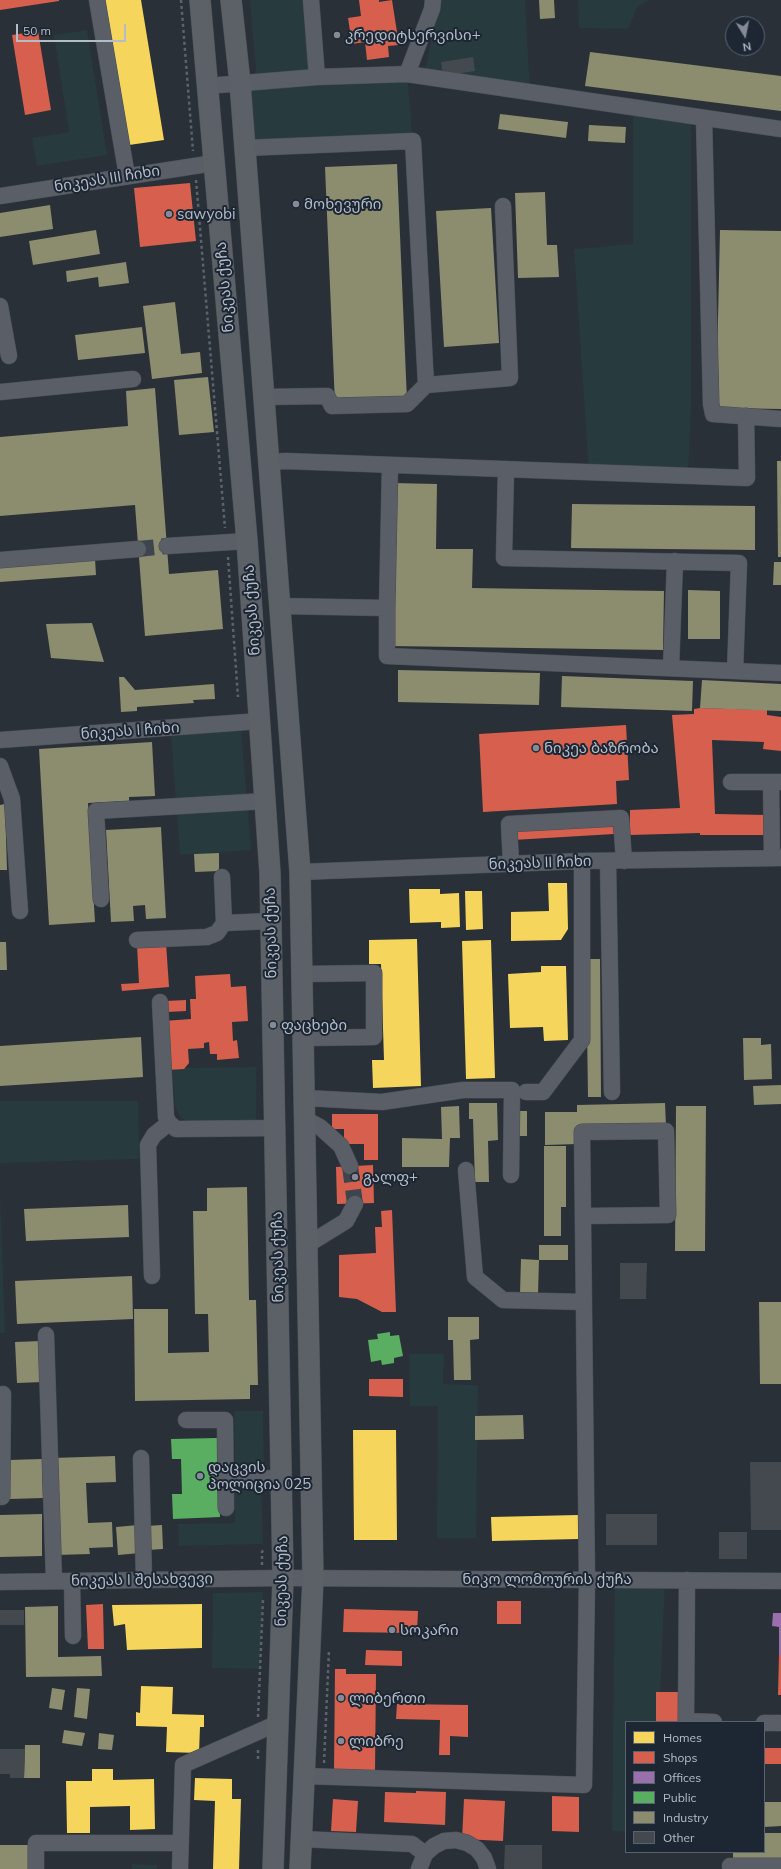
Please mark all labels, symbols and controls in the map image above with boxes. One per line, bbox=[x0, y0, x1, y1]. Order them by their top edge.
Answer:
scale bar bbox=[18, 16, 128, 42]
north arrow bbox=[725, 16, 765, 56]
text: 50 m bbox=[23, 23, 51, 38]
place label: კრედიტსერვისი+ bbox=[345, 26, 481, 44]
marker: კრედიტსერვისი+ bbox=[332, 30, 342, 40]
text: N bbox=[742, 39, 752, 54]
street label: ნიკეას III ჩიხი bbox=[53, 162, 161, 196]
place label: მოხევური bbox=[304, 195, 381, 213]
marker: მოხევური bbox=[291, 199, 301, 209]
place label: sawyobi bbox=[177, 205, 236, 223]
marker: sawyobi bbox=[164, 209, 174, 219]
street label: ნიკეას ქუჩა bbox=[212, 241, 238, 333]
street label: ნიკეას ქუჩა bbox=[240, 564, 264, 656]
street label: ნიკეას I ჩიხი bbox=[80, 719, 180, 743]
place label: ნიკეა ბაზრობა bbox=[544, 739, 659, 757]
marker: ნიკეა ბაზრობა bbox=[531, 743, 541, 753]
street label: ნიკეას II ჩიხი bbox=[488, 852, 592, 874]
street label: ნიკეას ქუჩა bbox=[261, 887, 281, 979]
place label: ფაცხები bbox=[281, 1016, 347, 1034]
marker: ფაცხები bbox=[268, 1020, 278, 1030]
place label: გალფ+ bbox=[363, 1168, 418, 1186]
marker: გალფ+ bbox=[350, 1172, 360, 1182]
street label: ნიკეას ქუჩა bbox=[268, 1211, 288, 1303]
place label: დაცვის პოლიცია 025 bbox=[208, 1458, 311, 1493]
marker: დაცვის პოლიცია 025 bbox=[195, 1471, 205, 1481]
street label: ნიკეას ქუჩა bbox=[272, 1535, 292, 1627]
street label: ნიკეას I შესახვევი bbox=[71, 1570, 213, 1590]
street label: ნიკო ლომოურის ქუჩა bbox=[462, 1570, 632, 1588]
place label: სოკარი bbox=[400, 1621, 458, 1639]
marker: სოკარი bbox=[387, 1625, 397, 1635]
place label: ლიბერთი bbox=[349, 1689, 426, 1707]
marker: ლიბერთი bbox=[336, 1693, 346, 1703]
legend bbox=[625, 1721, 765, 1853]
text: Homes bbox=[663, 1730, 702, 1745]
place label: ლიბრე bbox=[349, 1732, 404, 1750]
marker: ლიბრე bbox=[336, 1736, 346, 1746]
text: Shops bbox=[663, 1750, 698, 1765]
text: Offices bbox=[663, 1770, 701, 1785]
text: Public bbox=[663, 1790, 697, 1805]
text: Industry bbox=[663, 1810, 708, 1825]
text: Other bbox=[663, 1830, 694, 1845]

